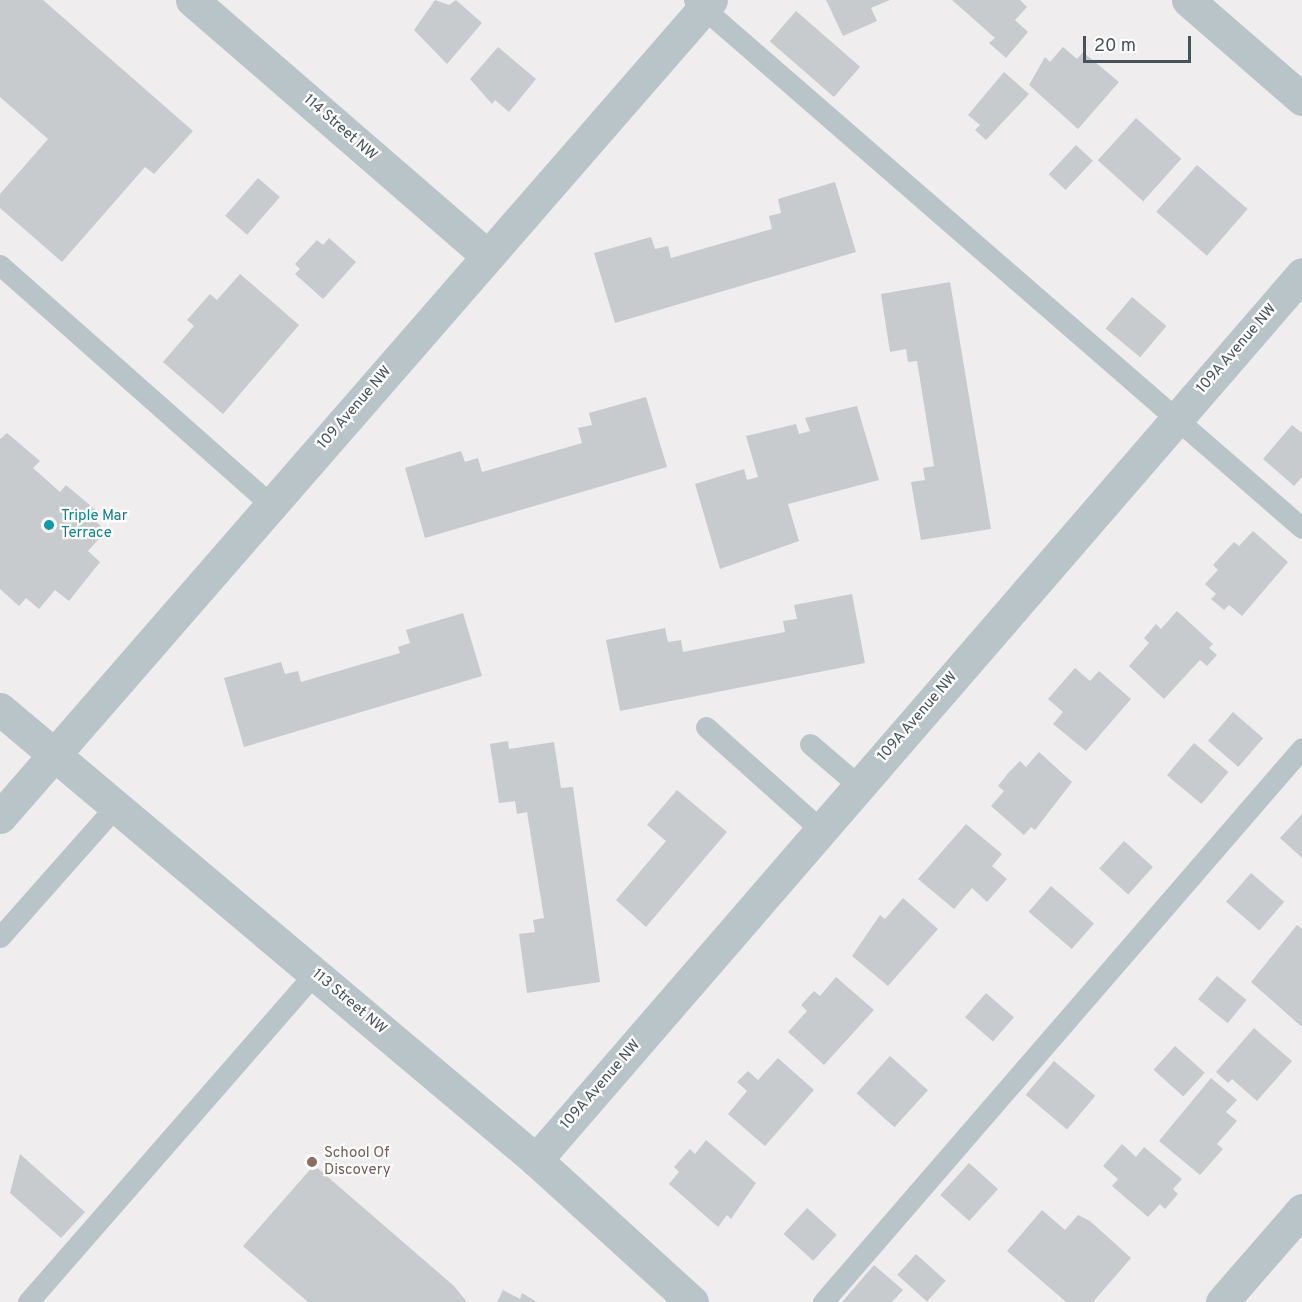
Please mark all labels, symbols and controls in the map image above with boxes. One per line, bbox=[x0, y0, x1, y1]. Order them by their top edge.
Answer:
scale bar bbox=[1086, 24, 1194, 62]
text: 20 m bbox=[1094, 35, 1136, 58]
street label: 114 Street NW bbox=[300, 91, 380, 165]
street label: 109A Avenue NW bbox=[1193, 300, 1281, 398]
street label: 109 Avenue NW bbox=[314, 363, 396, 453]
place label: Triple Mar Terrace bbox=[61, 507, 128, 542]
marker: Triple Mar Terrace bbox=[42, 518, 56, 532]
street label: 109A Avenue NW bbox=[874, 668, 962, 766]
street label: 113 Street NW bbox=[308, 966, 390, 1038]
street label: 109A Avenue NW bbox=[557, 1036, 645, 1134]
place label: School Of Discovery bbox=[324, 1144, 391, 1179]
marker: School Of Discovery bbox=[305, 1155, 319, 1169]

